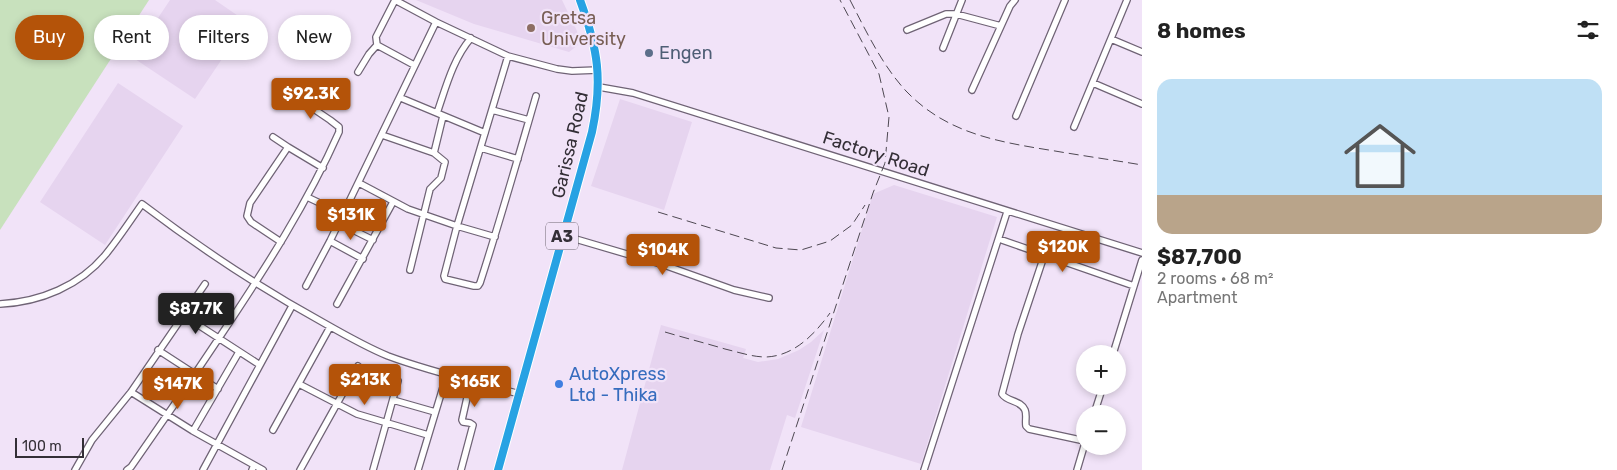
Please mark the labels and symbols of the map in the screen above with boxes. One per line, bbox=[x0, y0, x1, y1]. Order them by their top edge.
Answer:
place label: Gretsa University bbox=[541, 7, 626, 50]
marker: Gretsa University bbox=[525, 22, 537, 34]
place label: Engen bbox=[659, 42, 713, 64]
marker: Engen bbox=[643, 47, 655, 59]
pin: $92.3K bbox=[270, 78, 352, 120]
street label: Garissa Road bbox=[547, 90, 593, 200]
street label: Factory Road bbox=[820, 126, 932, 182]
pin: $131K bbox=[316, 198, 386, 241]
road number: A3 bbox=[546, 222, 578, 250]
pin: $120K bbox=[1028, 230, 1098, 273]
pin: $104K bbox=[628, 234, 698, 276]
pin: $87.7K bbox=[155, 292, 237, 335]
place label: AutoXpress Ltd - Thika bbox=[569, 363, 666, 406]
pin: $213K bbox=[330, 364, 400, 406]
pin: $165K bbox=[440, 366, 510, 408]
pin: $147K bbox=[143, 368, 213, 410]
marker: AutoXpress Ltd - Thika bbox=[553, 378, 565, 390]
scale bar bbox=[15, 435, 84, 458]

